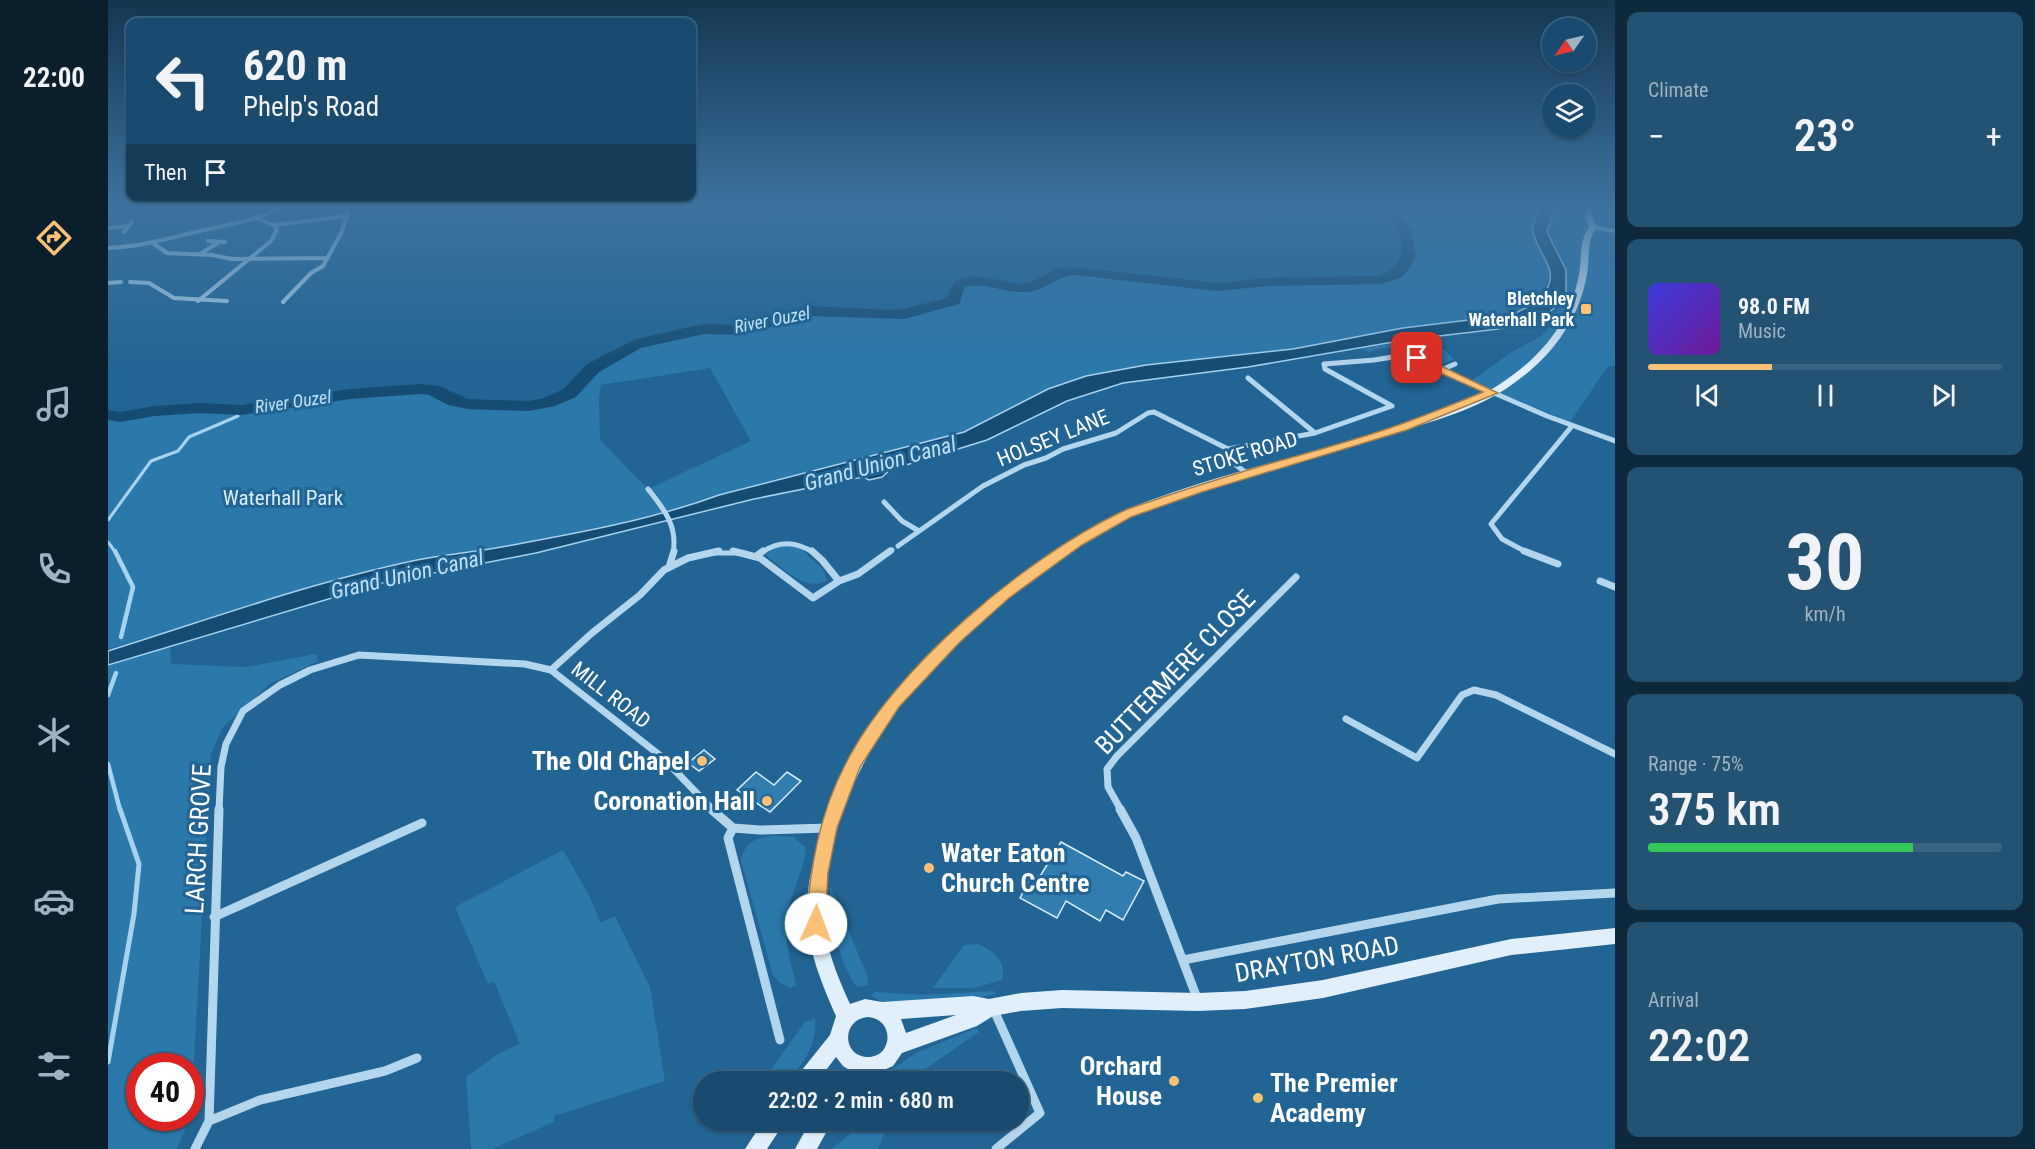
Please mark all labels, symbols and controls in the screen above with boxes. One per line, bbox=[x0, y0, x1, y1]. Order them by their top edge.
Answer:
north arrow bbox=[1542, 18, 1596, 72]
map controls bbox=[1542, 18, 1596, 138]
text: 620 m bbox=[243, 41, 348, 90]
icon: left bbox=[144, 42, 222, 120]
text: 22:00 bbox=[23, 62, 85, 94]
text: Climate bbox=[1648, 78, 1708, 102]
button: layers bbox=[1542, 84, 1596, 138]
text: Phelp's Road bbox=[243, 91, 379, 123]
text: 23° bbox=[1794, 109, 1856, 162]
text: − bbox=[1648, 117, 1665, 156]
text: + bbox=[1986, 117, 2002, 156]
icon: arrive bbox=[199, 156, 232, 189]
text: Then bbox=[144, 160, 187, 185]
icon: directions bbox=[33, 217, 75, 259]
place label: Bletchley Waterhall Park bbox=[1468, 288, 1574, 330]
text: 98.0 FM bbox=[1738, 294, 1810, 319]
water label: River Ouzel bbox=[732, 302, 813, 337]
marker: Bletchley Waterhall Park bbox=[1579, 302, 1593, 316]
text: Music bbox=[1738, 319, 1786, 343]
pin bbox=[1391, 332, 1442, 383]
icon: arrive bbox=[1400, 341, 1433, 374]
icon: previous bbox=[1691, 379, 1724, 412]
icon: pause bbox=[1809, 379, 1842, 412]
icon: next bbox=[1927, 379, 1960, 412]
icon: music bbox=[33, 383, 75, 425]
water label: River Ouzel bbox=[253, 386, 333, 417]
street label: HOLSEY LANE bbox=[994, 405, 1112, 471]
street label: STOKE ROAD bbox=[1190, 427, 1300, 481]
water label: Grand Union Canal bbox=[802, 431, 960, 496]
park label: Waterhall Park bbox=[223, 486, 344, 510]
text: 30 bbox=[1786, 517, 1864, 608]
water label: Grand Union Canal bbox=[328, 545, 487, 604]
icon: phone bbox=[33, 548, 75, 590]
street label: BUTTERMERE CLOSE bbox=[1089, 584, 1261, 760]
text: km/h bbox=[1804, 602, 1846, 626]
street label: MILL ROAD bbox=[567, 657, 655, 733]
icon: climate bbox=[33, 714, 75, 756]
place label: The Old Chapel bbox=[532, 746, 690, 776]
text: Range · 75% bbox=[1648, 752, 1744, 776]
marker: The Old Chapel bbox=[695, 754, 709, 768]
street label: LARCH GROVE bbox=[179, 763, 217, 915]
text: 375 km bbox=[1648, 783, 1781, 836]
place label: Coronation Hall bbox=[594, 786, 755, 816]
marker: Coronation Hall bbox=[760, 794, 774, 808]
place label: Water Eaton Church Centre bbox=[941, 838, 1089, 898]
marker: Water Eaton Church Centre bbox=[922, 861, 936, 875]
icon: car bbox=[33, 880, 75, 922]
position arrow bbox=[784, 892, 848, 956]
street label: DRAYTON ROAD bbox=[1233, 930, 1401, 988]
text: Arrival bbox=[1648, 988, 1699, 1012]
text: 22:02 bbox=[1648, 1019, 1750, 1072]
icon: filters bbox=[33, 1045, 75, 1087]
place label: Orchard House bbox=[1080, 1051, 1162, 1111]
speed limit sign: 40 bbox=[126, 1053, 204, 1131]
place label: The Premier Academy bbox=[1270, 1068, 1398, 1128]
marker: Orchard House bbox=[1167, 1074, 1181, 1088]
text: 22:02 · 2 min · 680 m bbox=[768, 1088, 954, 1113]
marker: The Premier Academy bbox=[1251, 1091, 1265, 1105]

